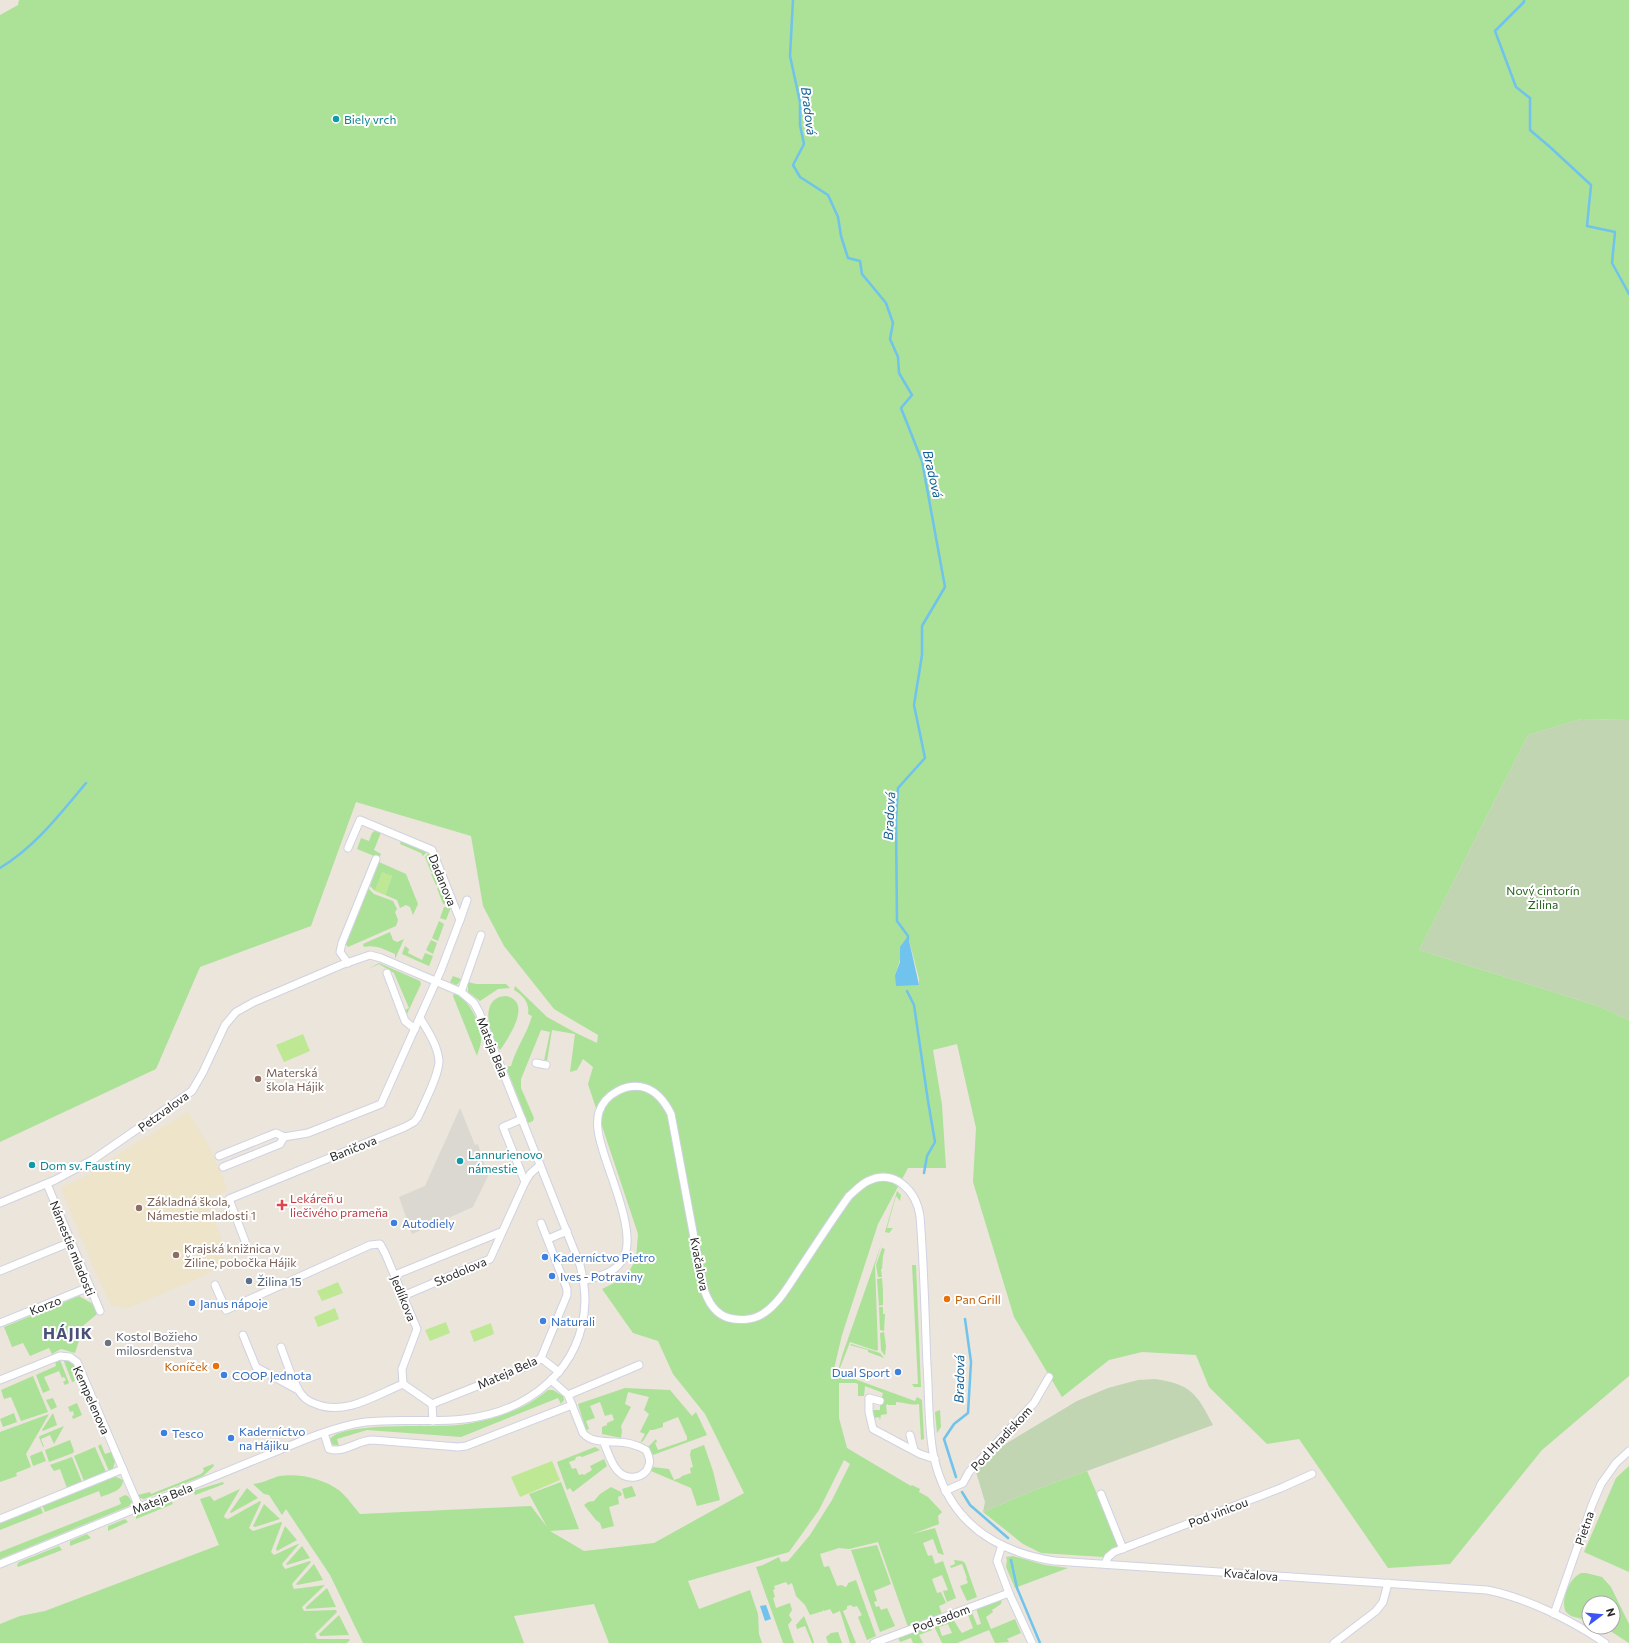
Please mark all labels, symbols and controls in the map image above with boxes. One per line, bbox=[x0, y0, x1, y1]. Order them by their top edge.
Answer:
water label: Bradová bbox=[798, 86, 820, 136]
place label: Biely vrch bbox=[344, 112, 396, 126]
marker: Biely vrch bbox=[331, 114, 341, 124]
water label: Bradová bbox=[920, 449, 946, 500]
water label: Bradová bbox=[880, 791, 898, 841]
street label: Dadanova bbox=[426, 852, 460, 908]
park label: Nový cintorín Žilina bbox=[1506, 883, 1580, 911]
street label: Mateja Bela bbox=[475, 1015, 511, 1079]
place label: Materská škola Hájik bbox=[266, 1065, 325, 1093]
marker: Materská škola Hájik bbox=[253, 1074, 263, 1084]
street label: Petzvalova bbox=[135, 1088, 191, 1134]
street label: Baničova bbox=[328, 1132, 378, 1164]
place label: Lannurienovo námestie bbox=[468, 1147, 543, 1175]
marker: Lannurienovo námestie bbox=[455, 1156, 465, 1166]
place label: Dom sv. Faustíny bbox=[40, 1158, 131, 1172]
marker: Dom sv. Faustíny bbox=[27, 1160, 37, 1170]
place label: Lekáreň u liečivého prameňa bbox=[290, 1191, 388, 1219]
place label: Základná škola, Námestie mladosti 1 bbox=[147, 1194, 256, 1222]
street label: Námestie mladosti bbox=[48, 1198, 98, 1298]
marker: Lekáreň u liečivého prameňa bbox=[277, 1200, 287, 1210]
marker: Základná škola, Námestie mladosti 1 bbox=[134, 1203, 144, 1213]
place label: Autodiely bbox=[402, 1216, 454, 1230]
marker: Autodiely bbox=[389, 1218, 399, 1228]
street label: Kvačalova bbox=[688, 1236, 712, 1292]
place label: Krajská knižnica v Žiline, pobočka Hájik bbox=[184, 1241, 297, 1269]
marker: Krajská knižnica v Žiline, pobočka Hájik bbox=[171, 1250, 181, 1260]
place label: Kaderníctvo Pietro bbox=[553, 1250, 655, 1264]
marker: Kaderníctvo Pietro bbox=[540, 1252, 550, 1262]
street label: Stodolova bbox=[432, 1254, 488, 1288]
place label: Ives - Potraviny bbox=[560, 1269, 643, 1283]
marker: Ives - Potraviny bbox=[547, 1271, 557, 1281]
street label: Jedlíkova bbox=[388, 1273, 420, 1323]
place label: Žilina 15 bbox=[257, 1274, 302, 1288]
marker: Žilina 15 bbox=[244, 1276, 254, 1286]
street label: Korzo bbox=[27, 1292, 63, 1318]
place label: Pan Grill bbox=[955, 1292, 1001, 1306]
marker: Pan Grill bbox=[942, 1294, 952, 1304]
place label: Janus nápoje bbox=[200, 1296, 268, 1311]
marker: Janus nápoje bbox=[187, 1298, 197, 1308]
place label: Naturali bbox=[551, 1314, 595, 1328]
marker: Naturali bbox=[538, 1316, 548, 1326]
district label: HÁJIK bbox=[43, 1323, 93, 1342]
place label: Kostol Božieho milosrdenstva bbox=[116, 1329, 198, 1357]
marker: Kostol Božieho milosrdenstva bbox=[103, 1338, 113, 1348]
street label: Mateja Bela bbox=[475, 1353, 539, 1391]
water label: Bradová bbox=[951, 1354, 967, 1403]
place label: Koníček bbox=[164, 1359, 208, 1373]
marker: Koníček bbox=[211, 1361, 221, 1371]
street label: Kempelenova bbox=[71, 1364, 113, 1436]
place label: Dual Sport bbox=[832, 1365, 890, 1379]
marker: Dual Sport bbox=[893, 1367, 903, 1377]
place label: COOP Jednota bbox=[232, 1368, 312, 1383]
marker: COOP Jednota bbox=[219, 1370, 229, 1380]
street label: Pod Hradiskom bbox=[968, 1403, 1034, 1473]
place label: Kaderníctvo na Hájiku bbox=[239, 1424, 305, 1452]
place label: Tesco bbox=[172, 1426, 204, 1440]
marker: Tesco bbox=[159, 1428, 169, 1438]
marker: Kaderníctvo na Hájiku bbox=[226, 1433, 236, 1443]
street label: Mateja Bela bbox=[130, 1480, 194, 1516]
street label: Pod vinicou bbox=[1186, 1494, 1250, 1530]
street label: Pietna bbox=[1572, 1509, 1596, 1547]
street label: Kvačalova bbox=[1223, 1565, 1279, 1583]
north arrow bbox=[1581, 1595, 1621, 1635]
street label: Pod sadom bbox=[910, 1601, 972, 1635]
text: N bbox=[1604, 1606, 1618, 1618]

